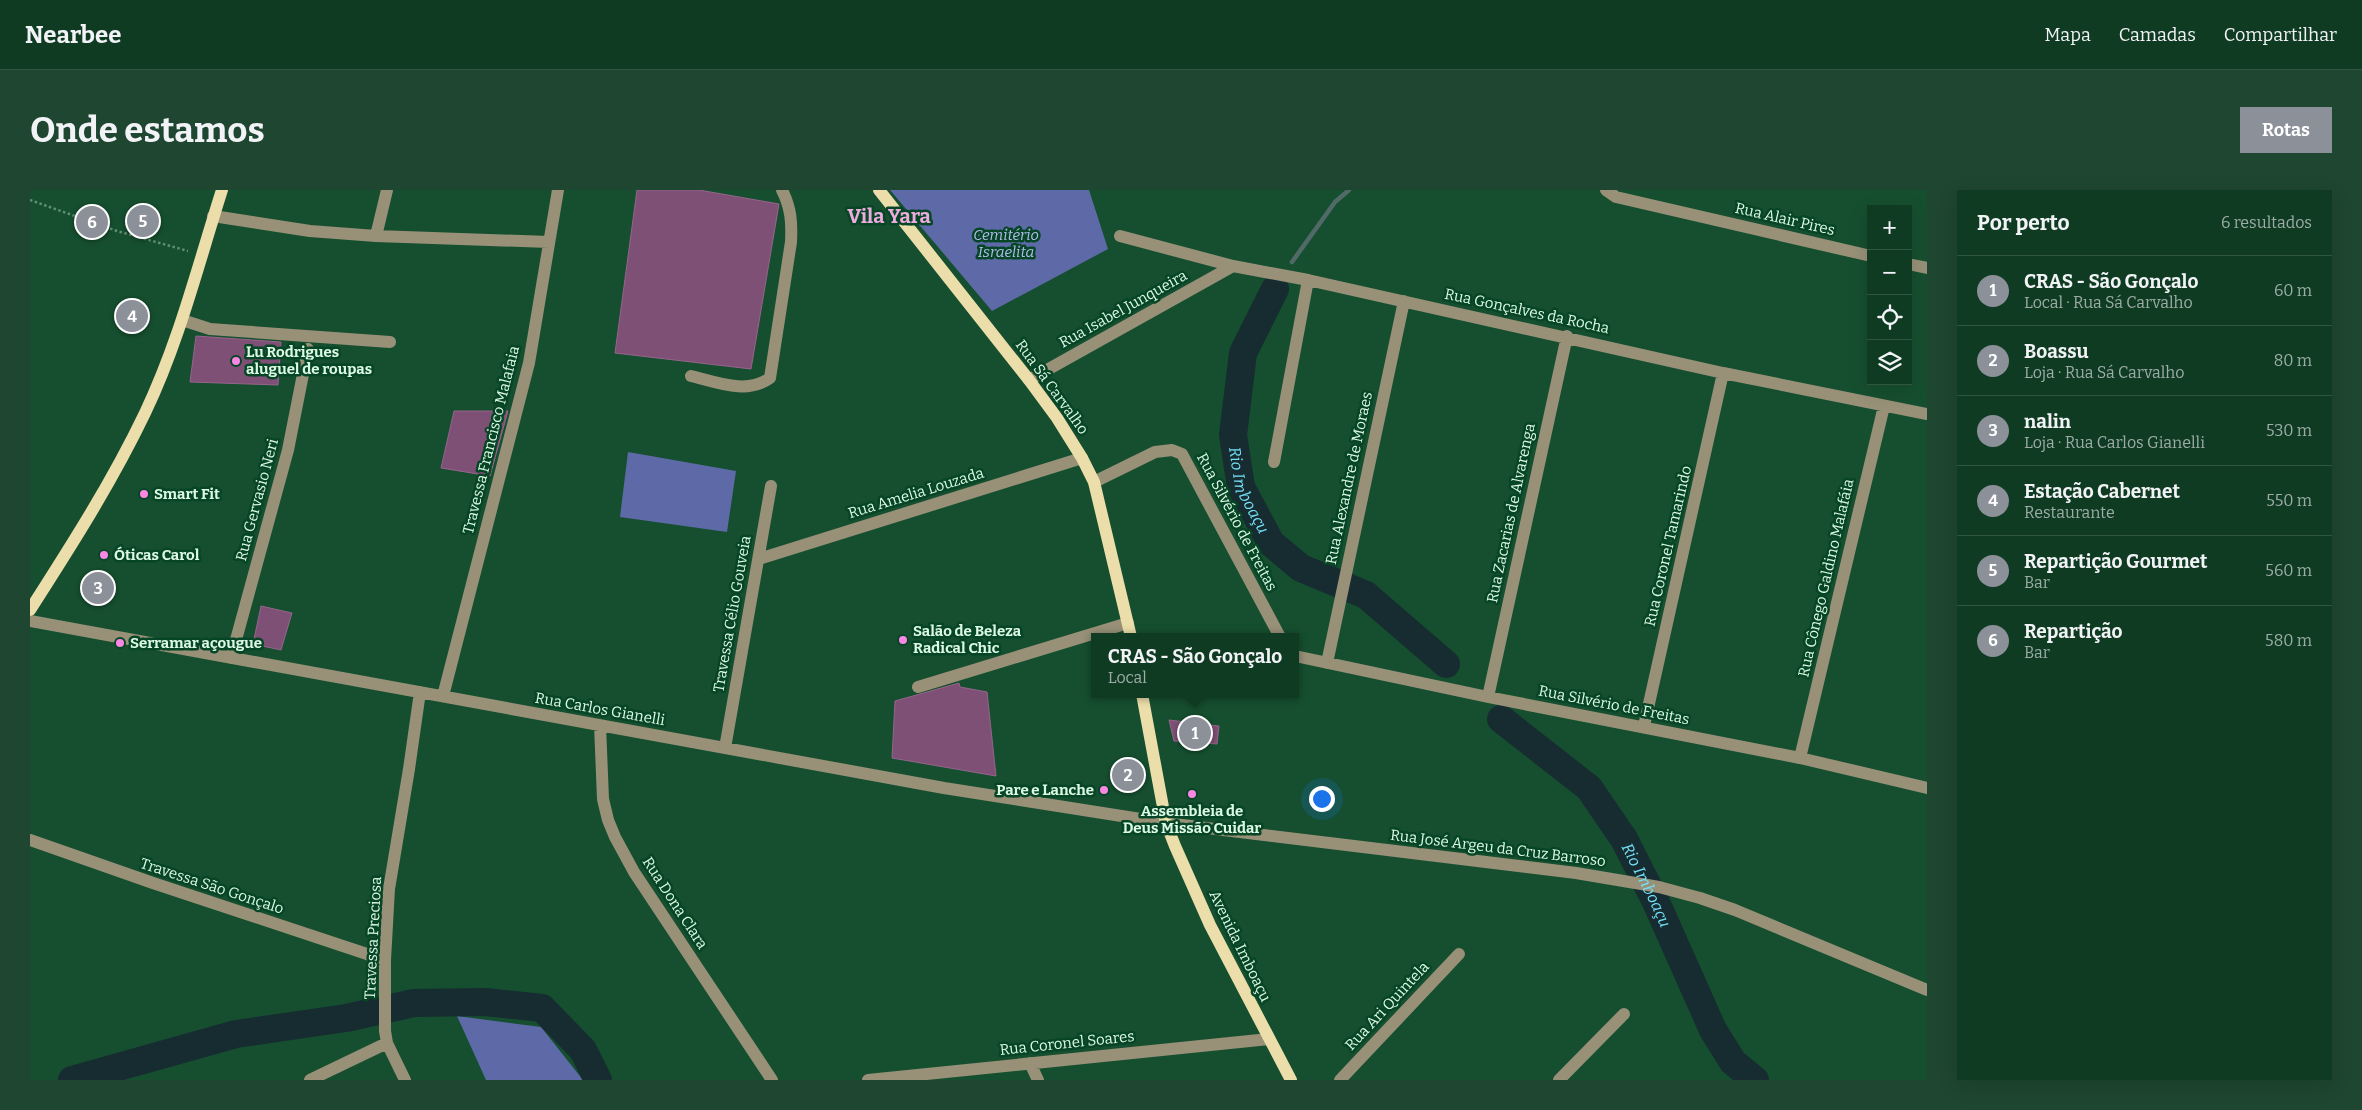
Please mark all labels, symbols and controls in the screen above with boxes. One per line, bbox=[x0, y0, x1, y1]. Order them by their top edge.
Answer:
text: Nearbee bbox=[25, 21, 121, 49]
text: Mapa bbox=[2045, 24, 2091, 46]
text: Camadas bbox=[2119, 24, 2196, 46]
text: Compartilhar bbox=[2224, 24, 2337, 46]
button: Rotas bbox=[2240, 107, 2332, 153]
text: Onde estamos bbox=[30, 109, 265, 151]
street label: Rua Alair Pires bbox=[1733, 199, 1837, 239]
pin: 5 bbox=[127, 202, 159, 240]
pin: 6 bbox=[76, 203, 108, 241]
district label: Vila Yara bbox=[847, 204, 931, 228]
map controls bbox=[1867, 205, 1912, 385]
button: + bbox=[1867, 205, 1912, 250]
text: Por perto bbox=[1977, 210, 2070, 236]
text: 6 resultados bbox=[2221, 213, 2312, 232]
park label: Cemitério Israelita bbox=[973, 226, 1039, 261]
button: − bbox=[1867, 250, 1912, 295]
street label: Rua Isabel Junqueira bbox=[1056, 266, 1190, 352]
text: CRAS - São Gonçalo bbox=[2024, 270, 2198, 293]
text: 1 bbox=[1990, 281, 1996, 300]
text: 60 m bbox=[2274, 281, 2312, 300]
street label: Rua Gonçalves da Rocha bbox=[1443, 285, 1611, 337]
text: Local · Rua Sá Carvalho bbox=[2024, 293, 2193, 312]
button: locate bbox=[1867, 295, 1912, 340]
pin: 4 bbox=[116, 297, 148, 335]
street label: Rua Sá Carvalho bbox=[1012, 336, 1092, 438]
button: layers bbox=[1867, 340, 1912, 385]
text: Boassu bbox=[2024, 340, 2089, 363]
place label: Lu Rodrigues aluguel de roupas bbox=[246, 343, 372, 378]
street label: Travessa Francisco Malafaia bbox=[459, 344, 523, 536]
text: 2 bbox=[1988, 351, 1998, 370]
text: 80 m bbox=[2274, 351, 2312, 370]
marker: Lu Rodrigues aluguel de roupas bbox=[230, 355, 242, 367]
text: Loja · Rua Sá Carvalho bbox=[2024, 363, 2185, 382]
street label: Rua Alexandre de Moraes bbox=[1322, 390, 1376, 566]
text: nalin bbox=[2024, 410, 2071, 433]
text: 3 bbox=[1988, 421, 1998, 440]
text: 530 m bbox=[2266, 421, 2312, 440]
street label: Rua Zacarias de Alvarenga bbox=[1483, 422, 1539, 604]
text: Loja · Rua Carlos Gianelli bbox=[2024, 433, 2205, 452]
street label: Rua Gervasio Neri bbox=[232, 436, 282, 563]
water label: Rio Imboaçu bbox=[1225, 446, 1273, 537]
street label: Rua Silvério de Freitas bbox=[1193, 450, 1281, 594]
street label: Rua Amelia Louzada bbox=[846, 464, 986, 522]
street label: Rua Coronel Tamarindo bbox=[1641, 464, 1695, 628]
street label: Rua Cônego Galdino Malafáia bbox=[1794, 477, 1858, 679]
text: Estação Cabernet bbox=[2024, 480, 2180, 503]
place label: Smart Fit bbox=[154, 485, 220, 503]
marker: Smart Fit bbox=[138, 488, 150, 500]
text: 4 bbox=[1988, 491, 1998, 510]
text: 550 m bbox=[2266, 491, 2312, 510]
text: Restaurante bbox=[2024, 503, 2115, 522]
street label: Travessa Célio Gouveia bbox=[709, 534, 755, 694]
place label: Óticas Carol bbox=[114, 546, 200, 564]
marker: Óticas Carol bbox=[98, 549, 110, 561]
text: Repartição Gourmet bbox=[2024, 550, 2207, 573]
text: 5 bbox=[1989, 561, 1997, 580]
text: 560 m bbox=[2265, 561, 2312, 580]
pin: 3 bbox=[82, 569, 114, 607]
text: Bar bbox=[2024, 573, 2050, 592]
text: Repartição bbox=[2024, 620, 2123, 643]
place label: Salão de Beleza Radical Chic bbox=[913, 622, 1022, 657]
text: 6 bbox=[1988, 631, 1998, 650]
text: 580 m bbox=[2265, 631, 2312, 650]
popup bbox=[1091, 633, 1299, 698]
place label: Serramar açougue bbox=[130, 634, 262, 652]
marker: Salão de Beleza Radical Chic bbox=[897, 634, 909, 646]
marker: Serramar açougue bbox=[114, 637, 126, 649]
text: Bar bbox=[2024, 643, 2050, 662]
text: CRAS - São Gonçalo bbox=[1108, 645, 1282, 668]
text: Local bbox=[1108, 668, 1147, 687]
street label: Rua Silvério de Freitas bbox=[1537, 682, 1691, 728]
street label: Rua Carlos Gianelli bbox=[534, 689, 667, 729]
pin: 1 bbox=[1179, 714, 1211, 752]
pin: 2 bbox=[1112, 756, 1144, 794]
place label: Pare e Lanche bbox=[996, 781, 1094, 799]
marker: Pare e Lanche bbox=[1098, 784, 1110, 796]
your location bbox=[1309, 786, 1335, 812]
marker: Assembleia de Deus Missão Cuidar bbox=[1186, 788, 1198, 800]
place label: Assembleia de Deus Missão Cuidar bbox=[1123, 802, 1261, 837]
street label: Rua José Argeu da Cruz Barroso bbox=[1389, 826, 1607, 870]
water label: Rio Imboaçu bbox=[1618, 840, 1675, 930]
street label: Travessa São Gonçalo bbox=[138, 854, 286, 918]
street label: Rua Dona Clara bbox=[639, 854, 711, 952]
street label: Travessa Preciosa bbox=[361, 876, 385, 1000]
street label: Avenida Imboaçu bbox=[1205, 887, 1275, 1005]
street label: Rua Ari Quintela bbox=[1341, 958, 1433, 1054]
street label: Rua Coronel Soares bbox=[999, 1027, 1135, 1059]

